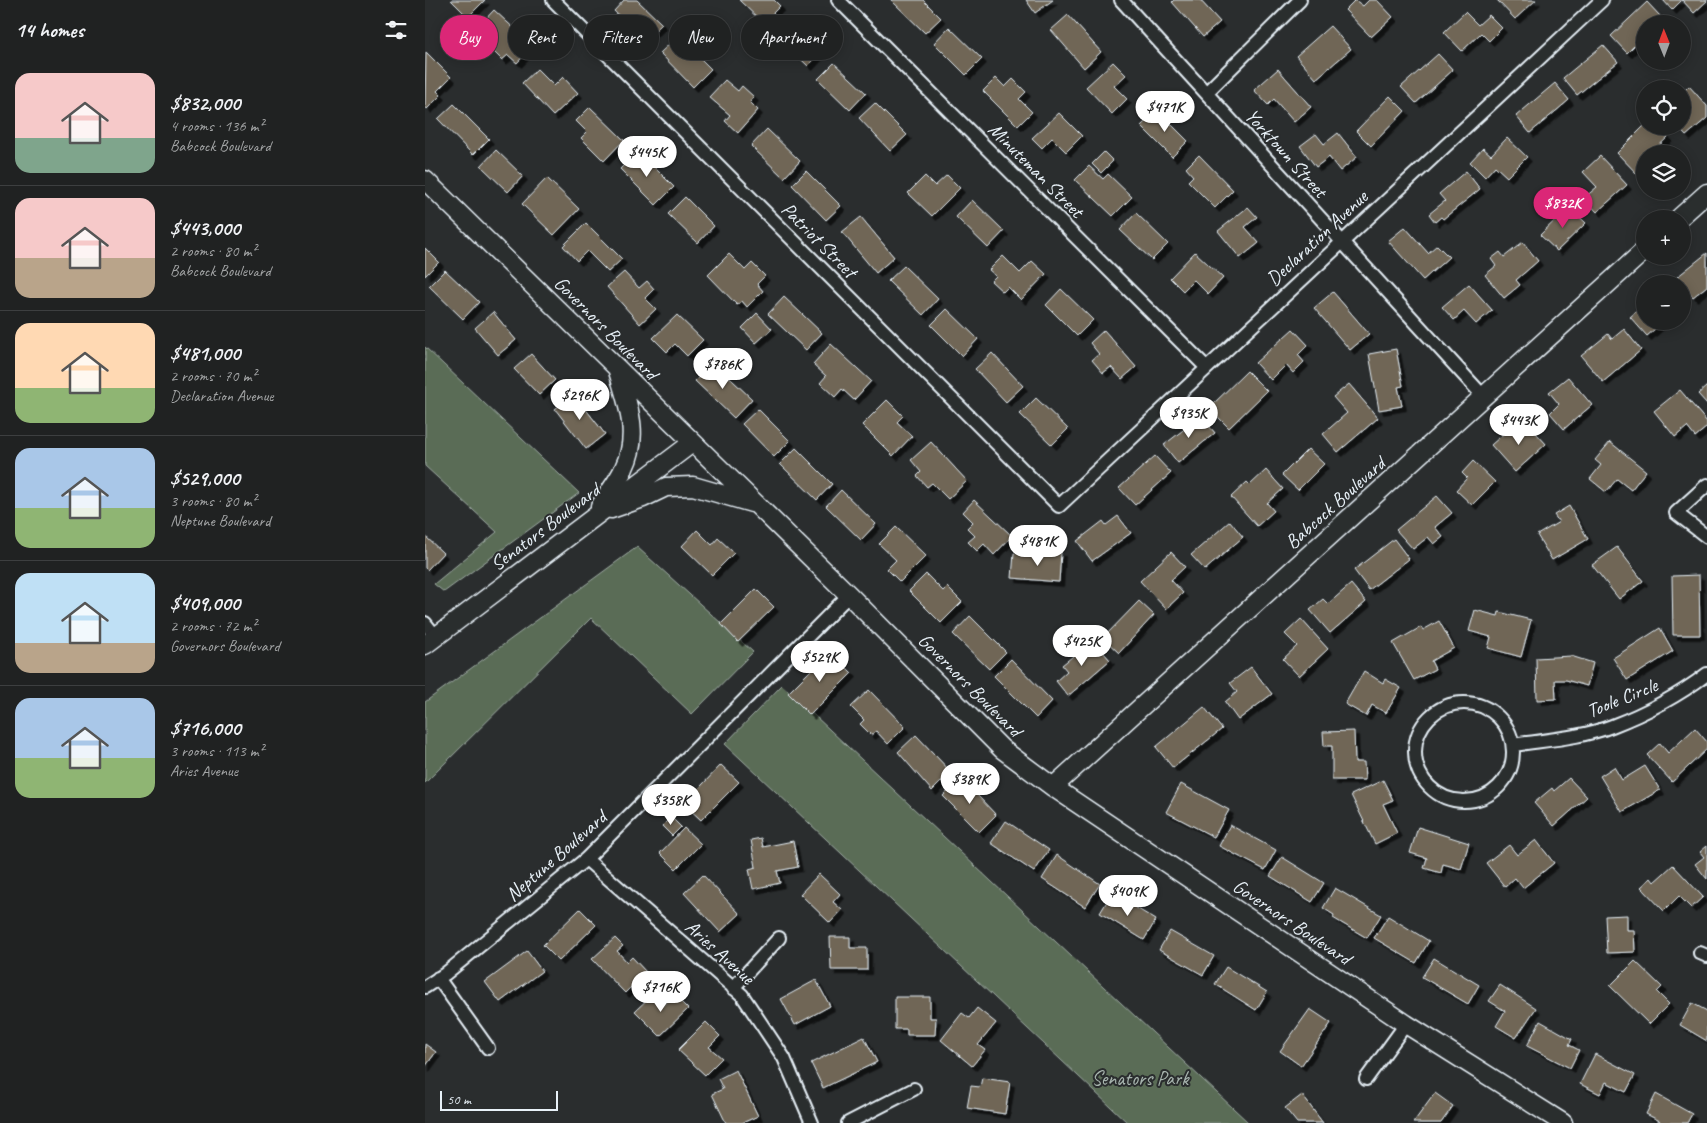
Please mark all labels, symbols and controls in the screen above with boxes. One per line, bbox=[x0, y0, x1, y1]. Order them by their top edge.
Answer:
chip: Buy bbox=[440, 15, 498, 60]
chip: Rent bbox=[508, 15, 574, 60]
chip: Filters bbox=[584, 15, 659, 60]
chip: New bbox=[669, 15, 731, 60]
chip: Apartment bbox=[741, 15, 843, 60]
north arrow bbox=[1636, 15, 1691, 70]
map controls bbox=[1636, 15, 1691, 330]
icon: filters bbox=[382, 16, 410, 44]
text: 14 homes bbox=[15, 17, 84, 43]
button: locate bbox=[1636, 80, 1691, 135]
text: $832,000 bbox=[170, 90, 240, 116]
pin: $471K bbox=[1130, 90, 1200, 133]
icon: home bbox=[55, 93, 115, 153]
text: $471K bbox=[1147, 97, 1183, 117]
street label: Yorktown Street bbox=[1239, 103, 1334, 205]
text: 4 rooms · 136 m² bbox=[170, 116, 264, 136]
street label: Minuteman Street bbox=[983, 117, 1091, 225]
text: Babcock Boulevard bbox=[170, 136, 271, 156]
pin: $445K bbox=[612, 136, 682, 178]
text: $445K bbox=[629, 142, 665, 162]
button: layers bbox=[1636, 145, 1691, 200]
street label: Declaration Avenue bbox=[1261, 184, 1374, 291]
pin: $832K bbox=[1528, 186, 1598, 229]
text: $832K bbox=[1545, 193, 1581, 213]
street label: Patriot Street bbox=[776, 197, 864, 285]
button: + bbox=[1636, 210, 1691, 265]
text: $443,000 bbox=[170, 215, 240, 241]
icon: home bbox=[55, 218, 115, 278]
text: 2 rooms · 80 m² bbox=[170, 241, 256, 261]
text: Babcock Boulevard bbox=[170, 261, 271, 281]
street label: Governors Boulevard bbox=[549, 271, 666, 388]
button: − bbox=[1636, 275, 1691, 330]
text: $481,000 bbox=[170, 340, 240, 366]
icon: home bbox=[55, 343, 115, 403]
pin: $786K bbox=[688, 348, 758, 390]
text: $786K bbox=[704, 354, 742, 374]
text: 2 rooms · 70 m² bbox=[170, 366, 256, 386]
pin: $296K bbox=[545, 378, 615, 421]
text: $296K bbox=[561, 385, 599, 405]
text: Declaration Avenue bbox=[170, 386, 274, 406]
pin: $935K bbox=[1154, 396, 1224, 439]
text: $935K bbox=[1171, 403, 1207, 423]
pin: $443K bbox=[1484, 404, 1554, 446]
text: $443K bbox=[1501, 410, 1537, 430]
street label: Babcock Boulevard bbox=[1280, 449, 1393, 554]
text: $529,000 bbox=[170, 465, 240, 491]
icon: home bbox=[55, 468, 115, 528]
street label: Senators Boulevard bbox=[485, 476, 607, 576]
text: 3 rooms · 80 m² bbox=[170, 491, 256, 511]
text: Neptune Boulevard bbox=[170, 511, 271, 531]
pin: $481K bbox=[1003, 524, 1073, 567]
text: $481K bbox=[1020, 531, 1056, 551]
text: $409,000 bbox=[170, 590, 240, 616]
icon: home bbox=[55, 593, 115, 653]
text: 2 rooms · 72 m² bbox=[170, 616, 256, 636]
pin: $425K bbox=[1047, 624, 1117, 667]
street label: Governors Boulevard bbox=[913, 628, 1030, 745]
text: $425K bbox=[1064, 631, 1100, 651]
text: Governors Boulevard bbox=[170, 636, 280, 656]
pin: $529K bbox=[785, 640, 855, 683]
text: $529K bbox=[802, 647, 838, 667]
street label: Toole Circle bbox=[1583, 672, 1662, 723]
text: $716,000 bbox=[170, 715, 241, 741]
icon: home bbox=[55, 718, 115, 778]
text: 3 rooms · 113 m² bbox=[170, 741, 264, 761]
text: Aries Avenue bbox=[170, 761, 238, 781]
pin: $389K bbox=[935, 762, 1005, 805]
text: $389K bbox=[952, 769, 988, 789]
pin: $358K bbox=[636, 784, 706, 826]
text: $358K bbox=[653, 790, 689, 810]
street label: Neptune Boulevard bbox=[500, 803, 614, 907]
street label: Governors Boulevard bbox=[1228, 873, 1358, 972]
pin: $409K bbox=[1093, 874, 1163, 917]
text: $409K bbox=[1110, 881, 1146, 901]
street label: Aries Avenue bbox=[680, 914, 761, 991]
pin: $716K bbox=[626, 970, 696, 1013]
text: $716K bbox=[642, 977, 680, 997]
park label: Senators Park bbox=[1091, 1066, 1190, 1091]
scale bar bbox=[440, 1088, 557, 1111]
text: 50 m bbox=[447, 1091, 471, 1108]

